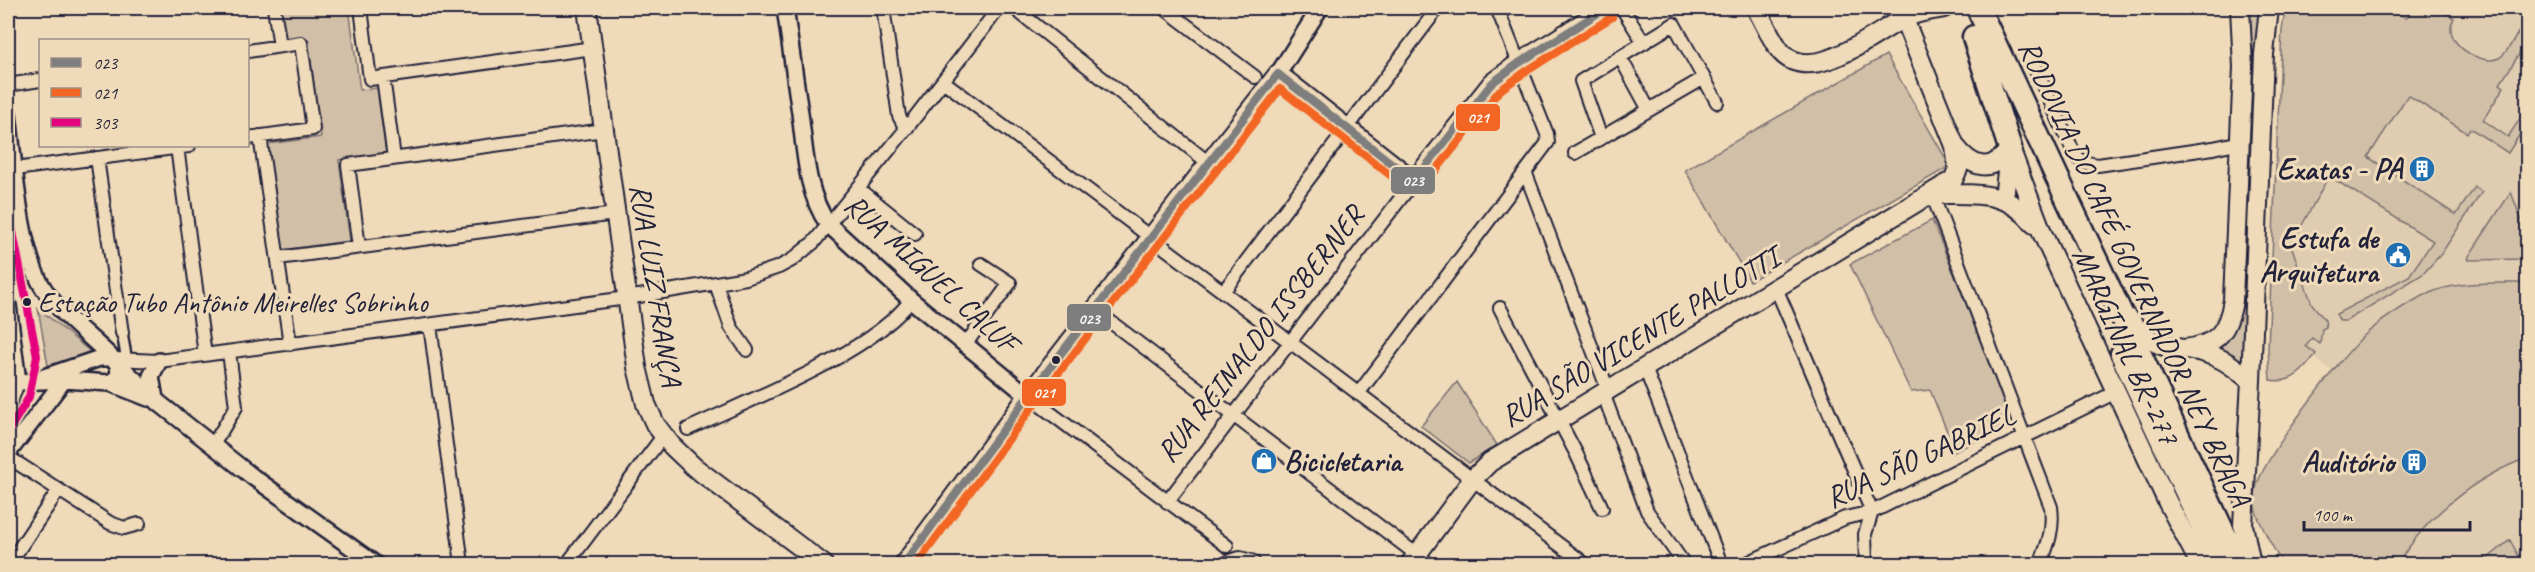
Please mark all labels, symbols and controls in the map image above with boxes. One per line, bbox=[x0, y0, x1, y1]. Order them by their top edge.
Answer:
street label: RODOVIA DO CAFÉ GOVERNADOR NEY BRAGA bbox=[2010, 34, 2261, 514]
legend bbox=[39, 39, 249, 147]
text: 023 bbox=[93, 52, 119, 74]
text: 021 bbox=[93, 82, 118, 104]
line badge: 021 bbox=[1455, 103, 1501, 132]
text: 021 bbox=[1467, 108, 1491, 128]
text: 303 bbox=[93, 112, 119, 134]
place label: Exatas - PA bbox=[2277, 150, 2405, 188]
building icon: Exatas - PA bbox=[2407, 154, 2437, 184]
line badge: 023 bbox=[1390, 166, 1436, 195]
text: 023 bbox=[1402, 171, 1426, 191]
street label: RUA LUIZ FRANÇA bbox=[621, 181, 691, 391]
street label: RUA MIGUEL CALUF bbox=[837, 185, 1030, 365]
street label: RUA REINALDO ISSBERNER bbox=[1148, 196, 1374, 470]
place label: Estufa de Arquitetura bbox=[2260, 219, 2381, 291]
street label: RUA SÃO VICENTE PALLOTTI bbox=[1494, 235, 1792, 435]
public building icon: Estufa de Arquitetura bbox=[2383, 240, 2413, 270]
street label: MARGINAL BR-277 bbox=[2064, 242, 2189, 452]
place label: Estação Tubo Antônio Meirelles Sobrinho bbox=[38, 285, 430, 320]
marker: Estação Tubo Antônio Meirelles Sobrinho bbox=[21, 296, 33, 308]
line badge: 023 bbox=[1066, 303, 1112, 332]
text: 023 bbox=[1078, 309, 1102, 329]
unlabelled marker bbox=[1050, 354, 1062, 366]
line badge: 021 bbox=[1021, 378, 1067, 407]
text: 021 bbox=[1033, 383, 1057, 403]
street label: RUA SÃO GABRIEL bbox=[1819, 395, 2022, 516]
place label: Bicicletaria bbox=[1284, 442, 1404, 480]
place label: Auditório bbox=[2302, 443, 2397, 481]
shop icon: Bicicletaria bbox=[1249, 446, 1279, 476]
building icon: Auditório bbox=[2399, 447, 2429, 477]
scale bar bbox=[2304, 494, 2470, 532]
text: 100 m bbox=[2313, 504, 2354, 526]

